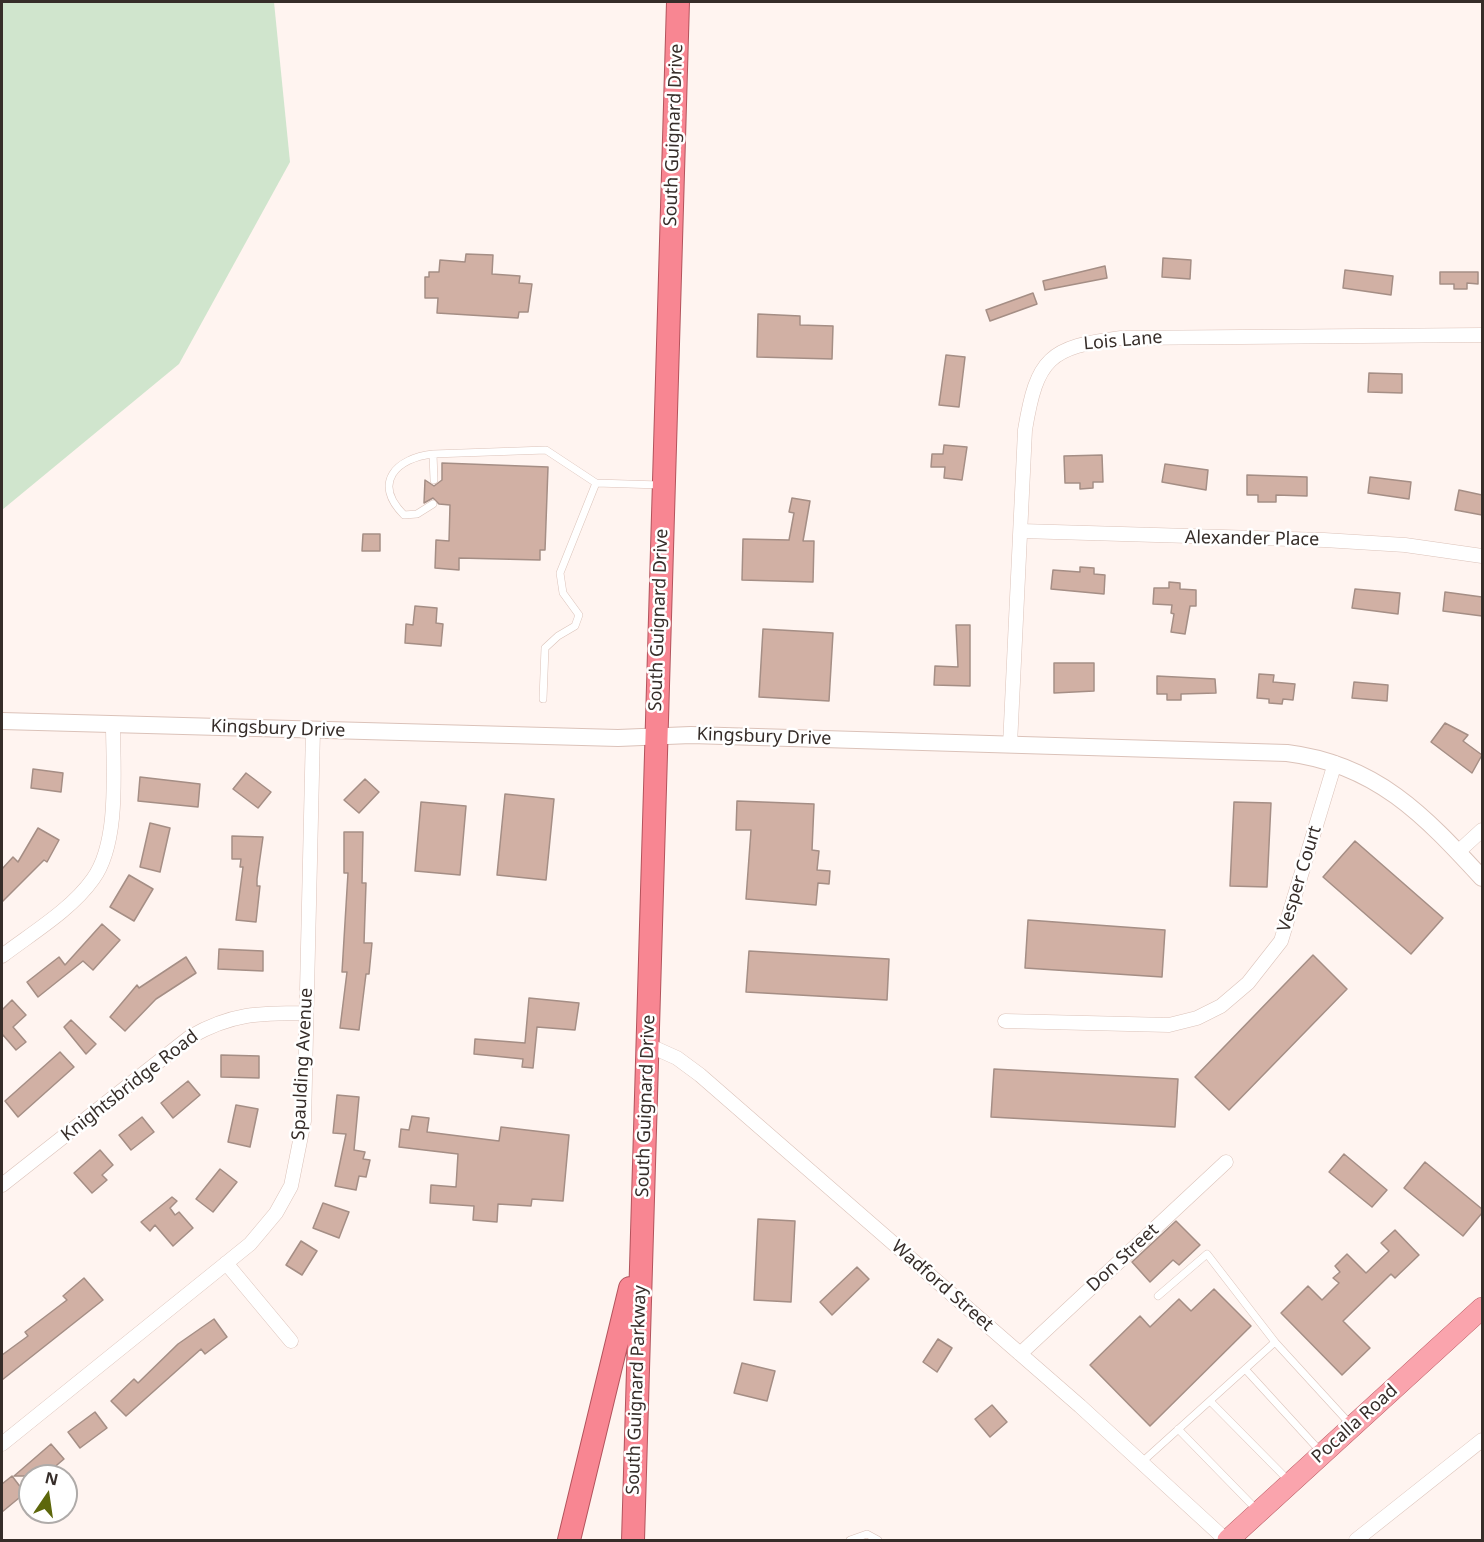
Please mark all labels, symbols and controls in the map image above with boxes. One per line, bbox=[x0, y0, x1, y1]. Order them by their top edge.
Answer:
street label: South Guignard Drive bbox=[660, 43, 688, 227]
street label: Lois Lane bbox=[1083, 327, 1163, 355]
street label: Alexander Place bbox=[1185, 527, 1319, 551]
street label: South Guignard Drive bbox=[645, 528, 673, 712]
street label: Kingsbury Drive bbox=[210, 716, 346, 742]
street label: Kingsbury Drive bbox=[696, 724, 832, 750]
street label: Vesper Court bbox=[1274, 823, 1326, 935]
street label: Spaulding Avenue bbox=[288, 987, 318, 1141]
street label: South Guignard Drive bbox=[632, 1014, 660, 1198]
street label: Knightsbridge Road bbox=[57, 1026, 203, 1146]
street label: Don Street bbox=[1083, 1219, 1163, 1297]
street label: Wadford Street bbox=[887, 1236, 997, 1336]
street label: South Guignard Parkway bbox=[623, 1285, 651, 1495]
street label: Pocalla Road bbox=[1308, 1380, 1402, 1468]
north arrow bbox=[18, 1464, 78, 1524]
text: N bbox=[43, 1466, 60, 1491]

